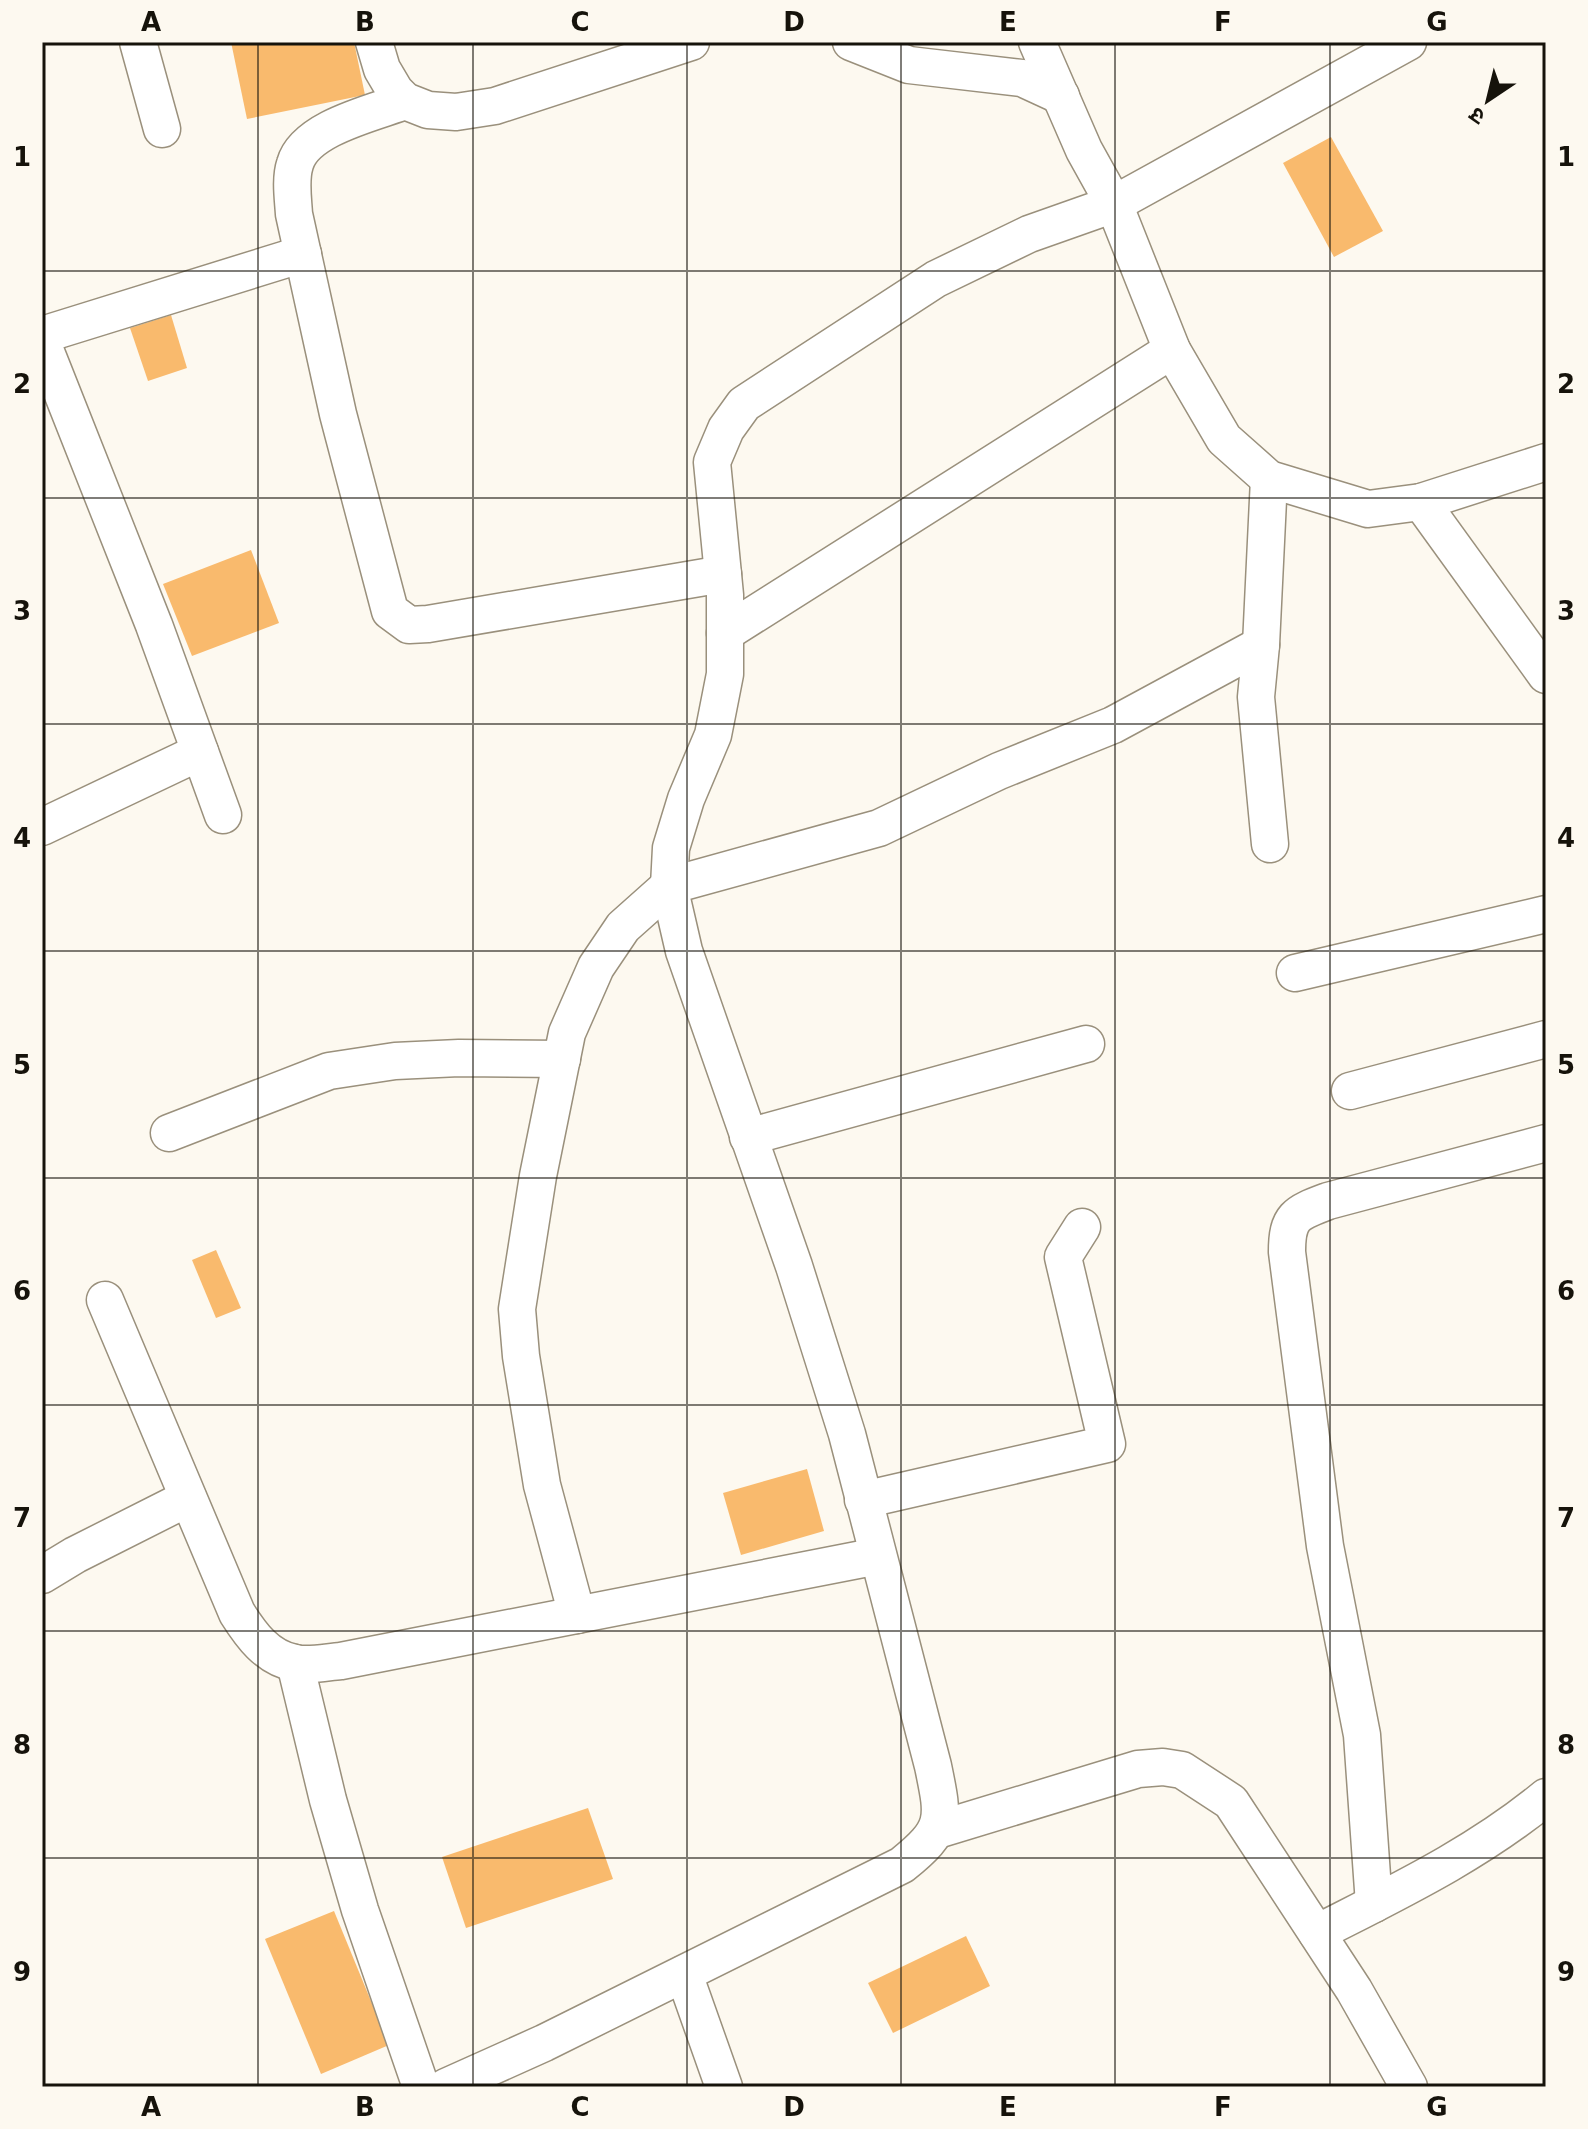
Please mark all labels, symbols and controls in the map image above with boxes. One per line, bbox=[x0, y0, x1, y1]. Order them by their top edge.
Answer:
text: A bbox=[141, 7, 161, 37]
text: B bbox=[355, 7, 375, 37]
text: C bbox=[570, 7, 590, 37]
text: D bbox=[783, 7, 805, 37]
text: E bbox=[999, 7, 1017, 37]
text: F bbox=[1214, 7, 1232, 37]
text: G bbox=[1426, 7, 1448, 37]
north arrow bbox=[1448, 60, 1528, 140]
text: उ bbox=[1463, 101, 1489, 130]
text: 1 bbox=[13, 142, 31, 172]
text: 1 bbox=[1557, 142, 1575, 172]
text: 2 bbox=[13, 369, 31, 399]
text: 2 bbox=[1557, 369, 1575, 399]
text: 3 bbox=[13, 596, 31, 626]
text: 3 bbox=[1557, 596, 1575, 626]
text: 4 bbox=[13, 823, 31, 853]
text: 4 bbox=[1557, 823, 1575, 853]
text: 5 bbox=[13, 1050, 31, 1080]
text: 5 bbox=[1557, 1050, 1575, 1080]
text: 6 bbox=[13, 1276, 31, 1306]
text: 6 bbox=[1557, 1276, 1575, 1306]
text: 7 bbox=[13, 1503, 31, 1533]
text: 7 bbox=[1557, 1503, 1575, 1533]
text: 8 bbox=[13, 1730, 31, 1760]
text: 8 bbox=[1557, 1730, 1575, 1760]
text: 9 bbox=[13, 1957, 31, 1987]
text: 9 bbox=[1557, 1957, 1575, 1987]
text: A bbox=[141, 2092, 161, 2122]
text: B bbox=[355, 2092, 375, 2122]
text: C bbox=[570, 2092, 590, 2122]
text: D bbox=[783, 2092, 805, 2122]
text: E bbox=[999, 2092, 1017, 2122]
text: F bbox=[1214, 2092, 1232, 2122]
text: G bbox=[1426, 2092, 1448, 2122]

